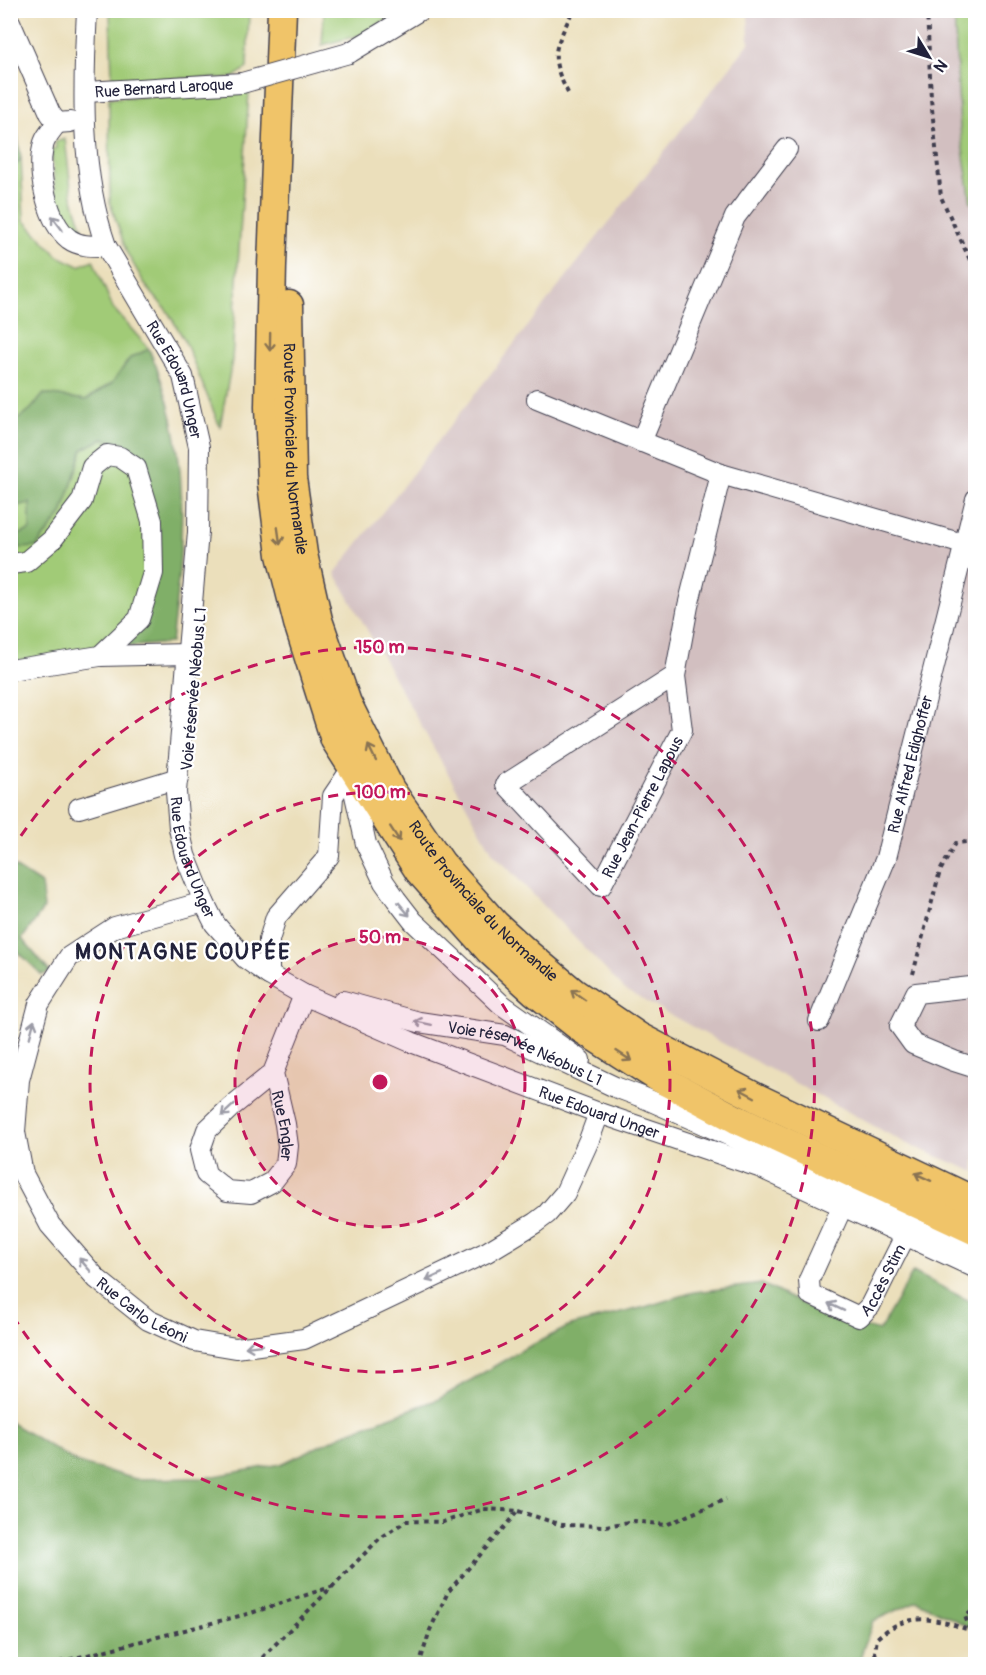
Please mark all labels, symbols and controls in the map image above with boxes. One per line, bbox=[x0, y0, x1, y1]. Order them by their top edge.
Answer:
north arrow bbox=[899, 27, 959, 87]
text: N bbox=[929, 55, 951, 76]
street label: Rue Bernard Laroque bbox=[94, 75, 234, 102]
one-way arrow bbox=[51, 216, 63, 232]
street label: Rue Edouard Unger bbox=[142, 317, 206, 441]
one-way arrow bbox=[264, 331, 276, 351]
street label: Route Provinciale du Normandie bbox=[279, 343, 312, 556]
one-way arrow bbox=[273, 526, 284, 546]
street label: Voie réservée Néobus L1 bbox=[177, 606, 211, 772]
text: 150 m bbox=[356, 636, 405, 659]
street label: Rue Alfred Edighoffer bbox=[884, 693, 937, 835]
street label: Rue Jean-Pierre Lapous bbox=[598, 733, 688, 882]
one-way arrow bbox=[366, 745, 377, 763]
text: 100 m bbox=[354, 781, 406, 804]
street label: Rue Edouard Unger bbox=[165, 796, 220, 922]
street label: Route Provinciale du Normandie bbox=[404, 817, 562, 986]
one-way arrow bbox=[389, 826, 402, 843]
one-way arrow bbox=[397, 901, 410, 917]
text: 50 m bbox=[359, 926, 401, 949]
district label: MONTAGNE COUPÉE bbox=[75, 938, 291, 966]
one-way arrow bbox=[571, 989, 587, 1001]
one-way arrow bbox=[413, 1017, 433, 1028]
street label: Voie réservée Néobus L1 bbox=[446, 1017, 605, 1090]
one-way arrow bbox=[27, 1020, 39, 1039]
one-way arrow bbox=[615, 1050, 632, 1062]
centre of rings bbox=[370, 1072, 390, 1092]
street label: Rue Edouard Unger bbox=[536, 1082, 662, 1144]
one-way arrow bbox=[738, 1087, 756, 1098]
street label: Rue Engler bbox=[266, 1089, 297, 1162]
one-way arrow bbox=[220, 1103, 235, 1117]
one-way arrow bbox=[914, 1170, 932, 1182]
street label: Accès Stim bbox=[856, 1241, 910, 1321]
one-way arrow bbox=[78, 1258, 92, 1273]
one-way arrow bbox=[426, 1271, 444, 1283]
street label: Rue Carlo Léoni bbox=[92, 1273, 190, 1348]
one-way arrow bbox=[827, 1300, 845, 1312]
one-way arrow bbox=[244, 1340, 264, 1351]

